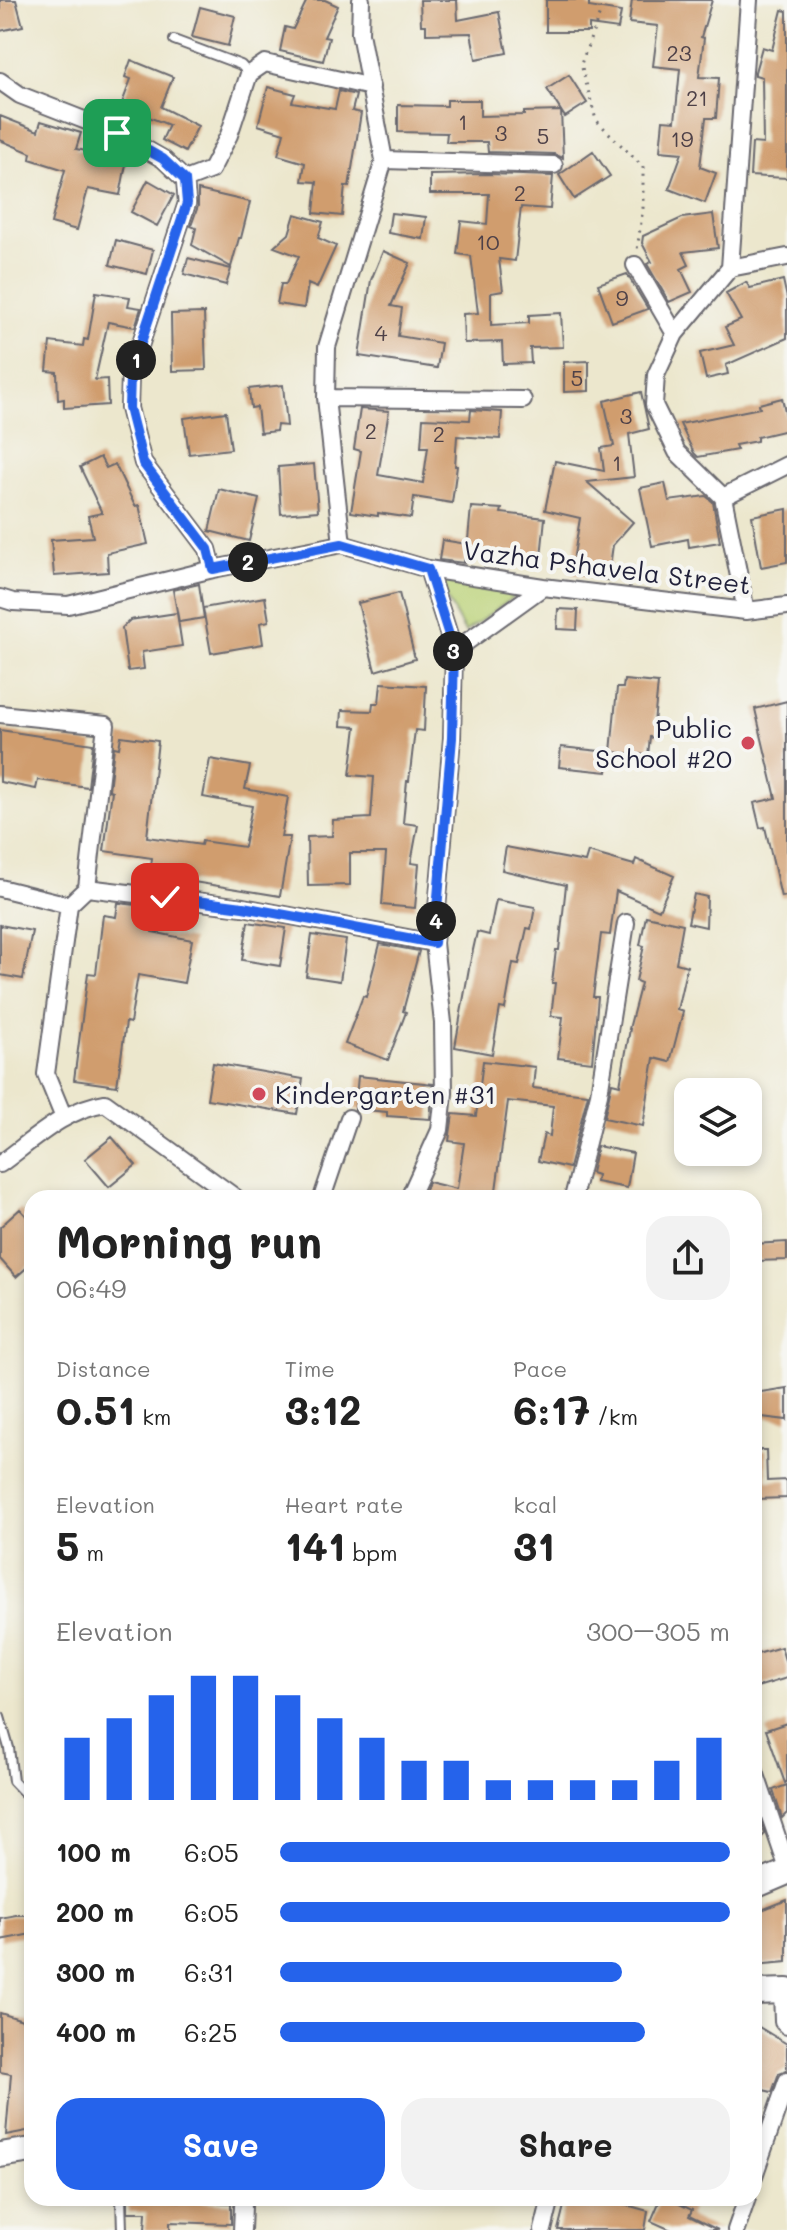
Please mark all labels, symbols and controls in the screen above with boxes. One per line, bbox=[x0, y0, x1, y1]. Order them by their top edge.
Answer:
house number: 23 bbox=[666, 38, 692, 67]
house number: 21 bbox=[686, 83, 708, 112]
pin bbox=[83, 99, 151, 167]
house number: 1 bbox=[458, 107, 468, 136]
icon: arrive bbox=[95, 111, 139, 155]
house number: 3 bbox=[495, 118, 508, 147]
house number: 5 bbox=[537, 121, 549, 150]
house number: 19 bbox=[671, 124, 693, 153]
house number: 2 bbox=[514, 178, 526, 207]
house number: 10 bbox=[476, 227, 500, 256]
house number: 9 bbox=[615, 283, 629, 312]
house number: 4 bbox=[375, 318, 388, 347]
pin: 1 bbox=[116, 340, 156, 380]
text: 1 bbox=[131, 345, 141, 374]
house number: 5 bbox=[571, 363, 583, 392]
house number: 3 bbox=[620, 401, 633, 430]
house number: 2 bbox=[365, 416, 377, 445]
house number: 2 bbox=[433, 419, 445, 448]
house number: 1 bbox=[612, 448, 622, 477]
street label: Vazha Pshavela Street bbox=[461, 532, 753, 602]
pin: 2 bbox=[228, 542, 268, 582]
text: 2 bbox=[242, 547, 254, 576]
pin: 3 bbox=[433, 631, 473, 671]
text: 3 bbox=[446, 636, 460, 665]
place label: Public School #20 bbox=[595, 711, 732, 775]
marker: Public School #20 bbox=[739, 734, 757, 752]
pin bbox=[131, 863, 199, 931]
icon: check bbox=[143, 875, 187, 919]
pin: 4 bbox=[416, 901, 456, 941]
text: 4 bbox=[429, 906, 443, 935]
place label: Kindergarten #31 bbox=[275, 1077, 496, 1111]
map controls bbox=[674, 1078, 762, 1166]
button: layers bbox=[674, 1078, 762, 1166]
marker: Kindergarten #31 bbox=[250, 1085, 268, 1103]
text: Morning run bbox=[56, 1212, 322, 1269]
button: share bbox=[646, 1216, 730, 1300]
text: 06:49 bbox=[56, 1271, 126, 1305]
text: Distance bbox=[56, 1354, 151, 1383]
text: Time bbox=[285, 1354, 335, 1383]
text: Pace bbox=[513, 1354, 567, 1383]
text: 0.51 bbox=[56, 1383, 135, 1435]
text: 3:12 bbox=[285, 1383, 361, 1435]
text: 6:17 bbox=[513, 1383, 590, 1435]
text: km bbox=[135, 1402, 171, 1431]
text: /km bbox=[590, 1402, 638, 1431]
text: Elevation bbox=[56, 1490, 155, 1519]
text: Heart rate bbox=[285, 1490, 403, 1519]
text: kcal bbox=[513, 1490, 557, 1519]
text: 5 bbox=[56, 1519, 79, 1571]
text: 141 bbox=[285, 1519, 345, 1571]
text: 31 bbox=[513, 1519, 555, 1571]
text: m bbox=[79, 1538, 104, 1567]
text: bpm bbox=[345, 1538, 398, 1567]
text: Elevation bbox=[56, 1614, 173, 1648]
text: 300–305 m bbox=[586, 1614, 730, 1648]
text: 100 m bbox=[56, 1835, 131, 1869]
text: 6:05 bbox=[184, 1835, 239, 1869]
text: 200 m bbox=[56, 1895, 134, 1929]
text: 6:05 bbox=[184, 1895, 239, 1929]
text: 300 m bbox=[56, 1955, 135, 1989]
text: 6:31 bbox=[184, 1955, 235, 1989]
text: 400 m bbox=[56, 2015, 136, 2049]
text: 6:25 bbox=[184, 2015, 237, 2049]
button: Save bbox=[56, 2098, 385, 2190]
button: Share bbox=[401, 2098, 730, 2190]

